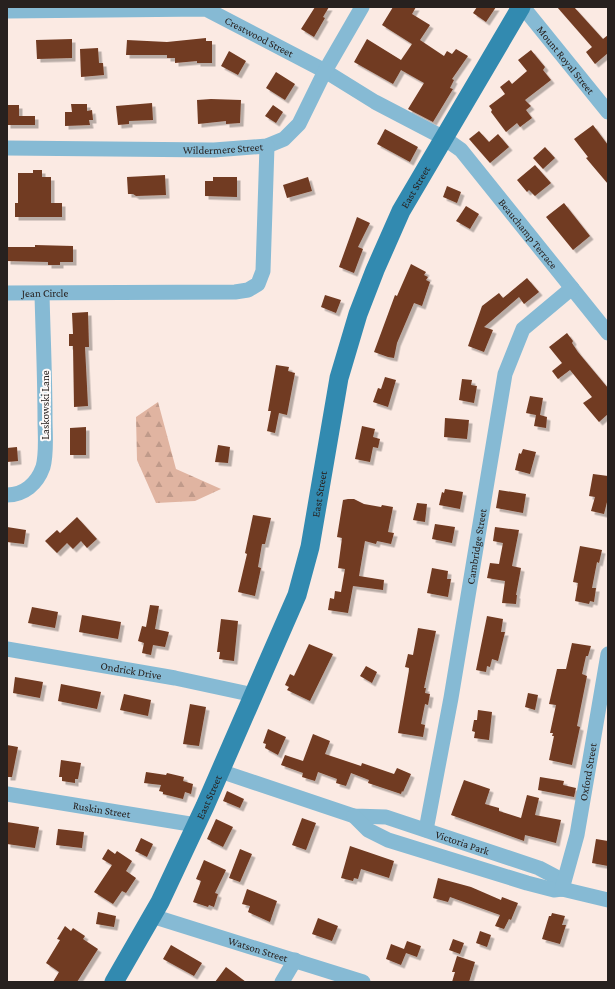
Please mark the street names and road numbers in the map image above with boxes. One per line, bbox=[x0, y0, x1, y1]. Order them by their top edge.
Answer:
street label: Crestwood Street bbox=[223, 14, 296, 60]
street label: Mount Royal Street bbox=[535, 23, 597, 97]
street label: Wildermere Street bbox=[183, 140, 264, 156]
street label: East Street bbox=[398, 163, 432, 210]
street label: Beauchamp Terrace bbox=[496, 196, 560, 271]
street label: Jean Circle bbox=[21, 287, 68, 300]
street label: Laskowski Lane bbox=[39, 370, 51, 440]
street label: East Street bbox=[309, 469, 329, 518]
street label: Cambridge Street bbox=[464, 507, 489, 585]
street label: Ondrick Drive bbox=[100, 659, 163, 682]
street label: Oxford Street bbox=[577, 742, 599, 802]
street label: East Street bbox=[194, 773, 224, 821]
street label: Ruskin Street bbox=[72, 799, 132, 820]
street label: Victoria Park bbox=[434, 828, 492, 857]
street label: Watson Street bbox=[227, 934, 290, 964]

